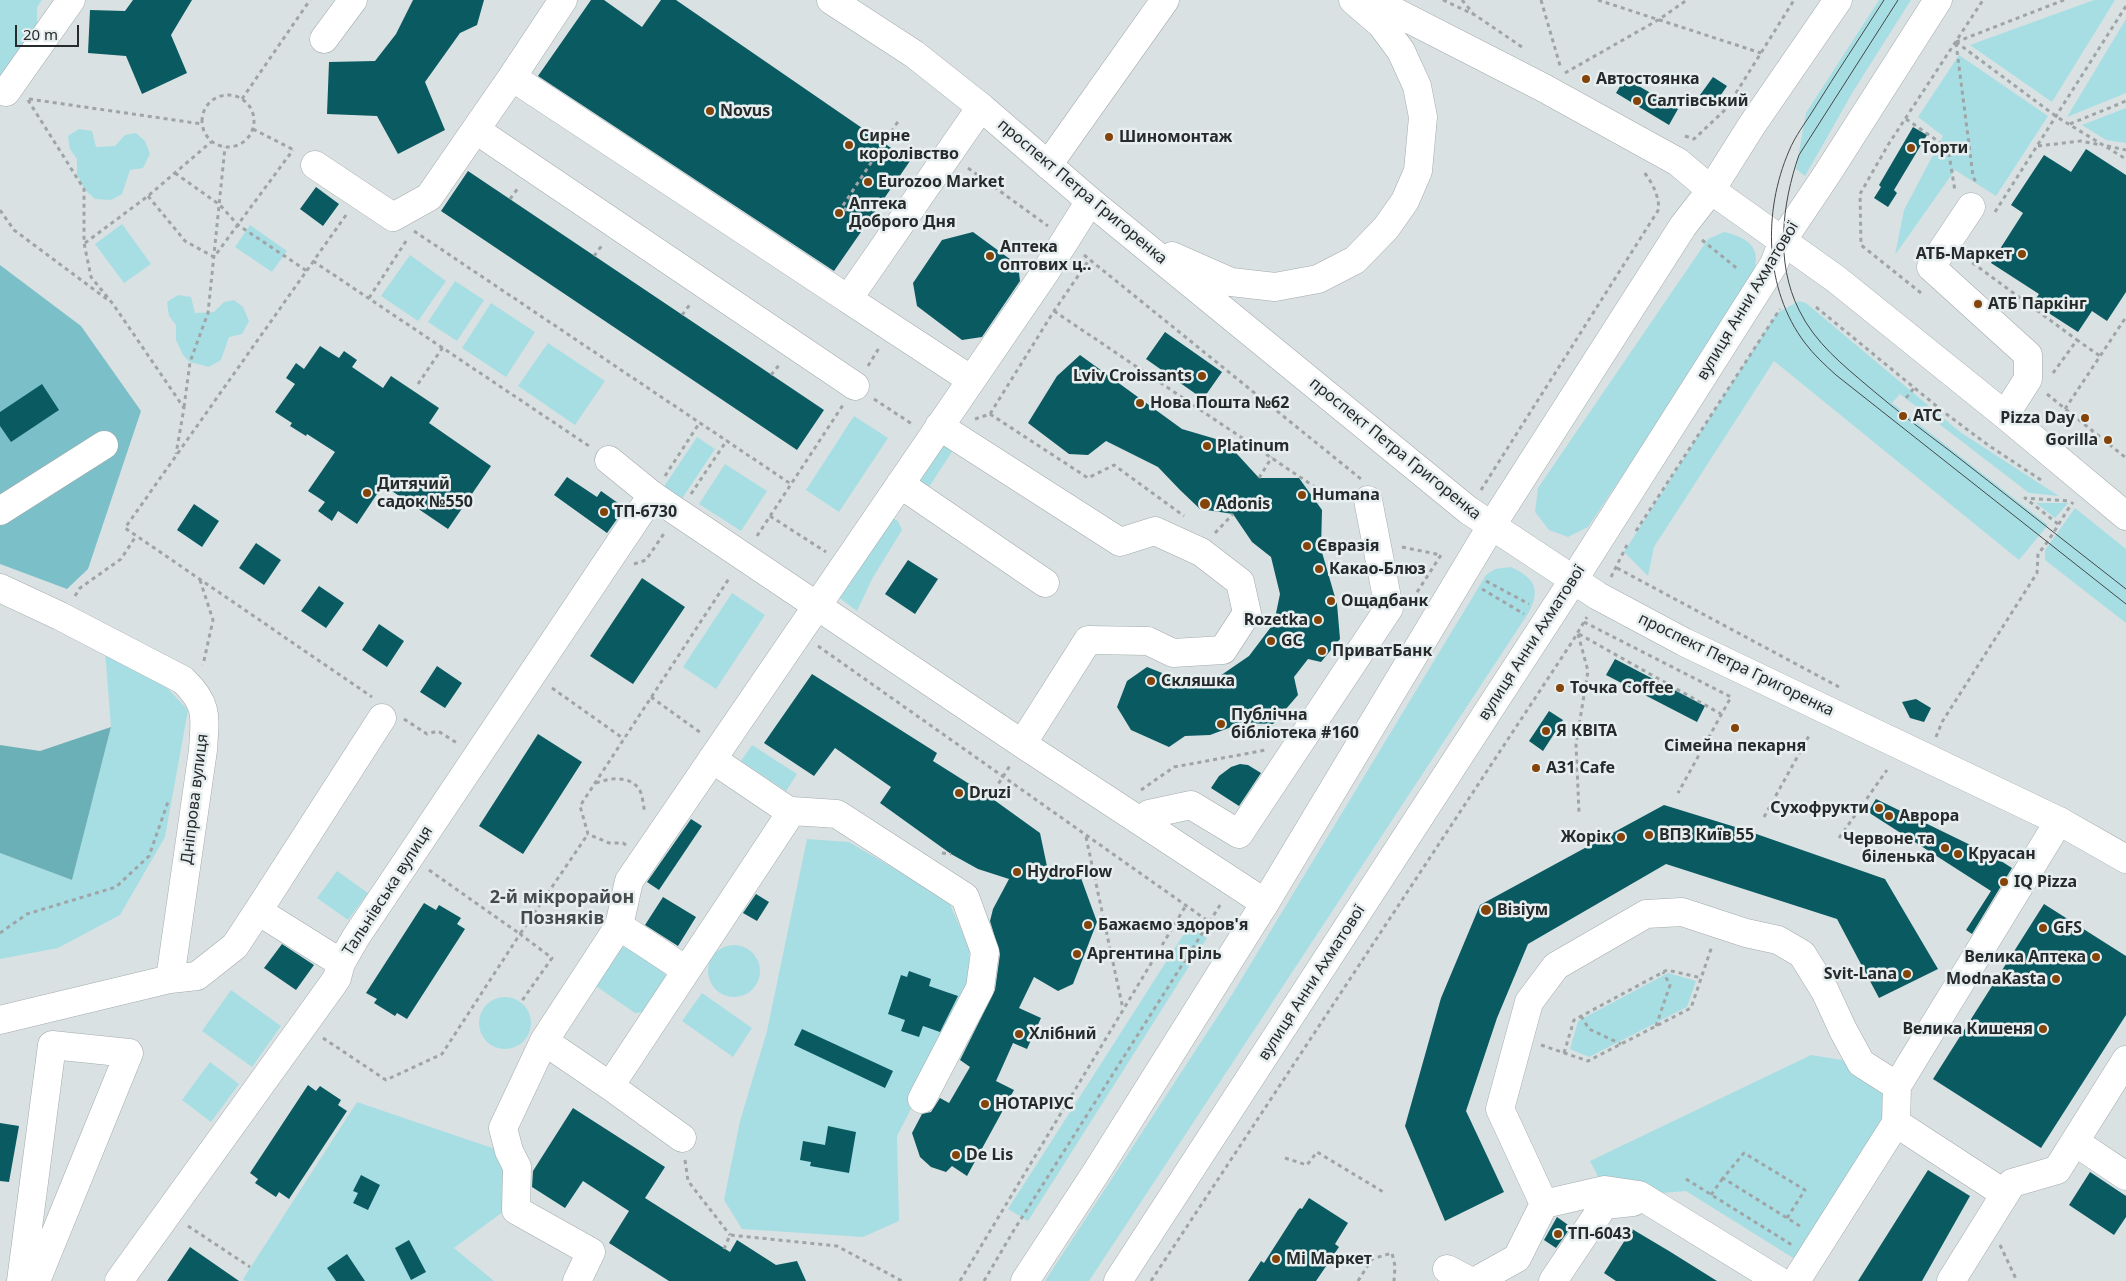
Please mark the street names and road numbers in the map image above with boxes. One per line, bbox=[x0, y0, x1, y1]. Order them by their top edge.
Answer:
street label: проспект Петра Григоренка bbox=[993, 115, 1171, 269]
street label: вулиця Анни Ахматової bbox=[1693, 218, 1803, 384]
street label: проспект Петра Григоренка bbox=[1305, 374, 1485, 524]
street label: вулиця Анни Ахматової bbox=[1475, 562, 1589, 724]
street label: проспект Петра Григоренка bbox=[1635, 609, 1837, 721]
street label: Дніпрова вулиця bbox=[177, 733, 213, 865]
street label: Тальнівська вулиця bbox=[339, 823, 437, 959]
street label: вулиця Анни Ахматової bbox=[1255, 902, 1369, 1064]

